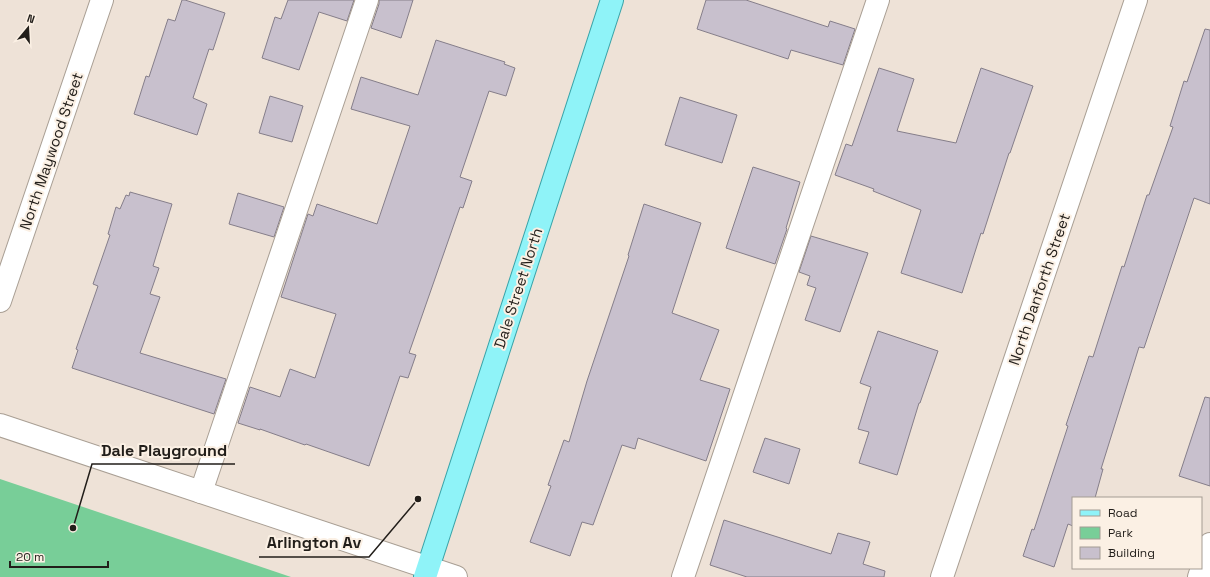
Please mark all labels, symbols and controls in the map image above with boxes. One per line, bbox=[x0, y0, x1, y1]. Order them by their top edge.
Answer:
north arrow bbox=[8, 8, 48, 48]
text: N bbox=[25, 11, 37, 26]
street label: North Maywood Street bbox=[15, 70, 87, 232]
street label: North Danforth Street bbox=[1004, 210, 1074, 367]
street label: Dale Street North bbox=[490, 225, 546, 351]
callout: Dale Playground bbox=[92, 436, 235, 464]
text: Dale Playground bbox=[101, 440, 227, 461]
legend bbox=[1072, 497, 1202, 569]
text: Road bbox=[1108, 505, 1137, 521]
text: Park bbox=[1108, 525, 1133, 541]
callout: Arlington Av bbox=[259, 529, 369, 557]
text: Arlington Av bbox=[267, 532, 361, 553]
scale bar bbox=[10, 543, 108, 569]
text: Building bbox=[1108, 545, 1155, 561]
text: 20 m bbox=[16, 549, 44, 565]

